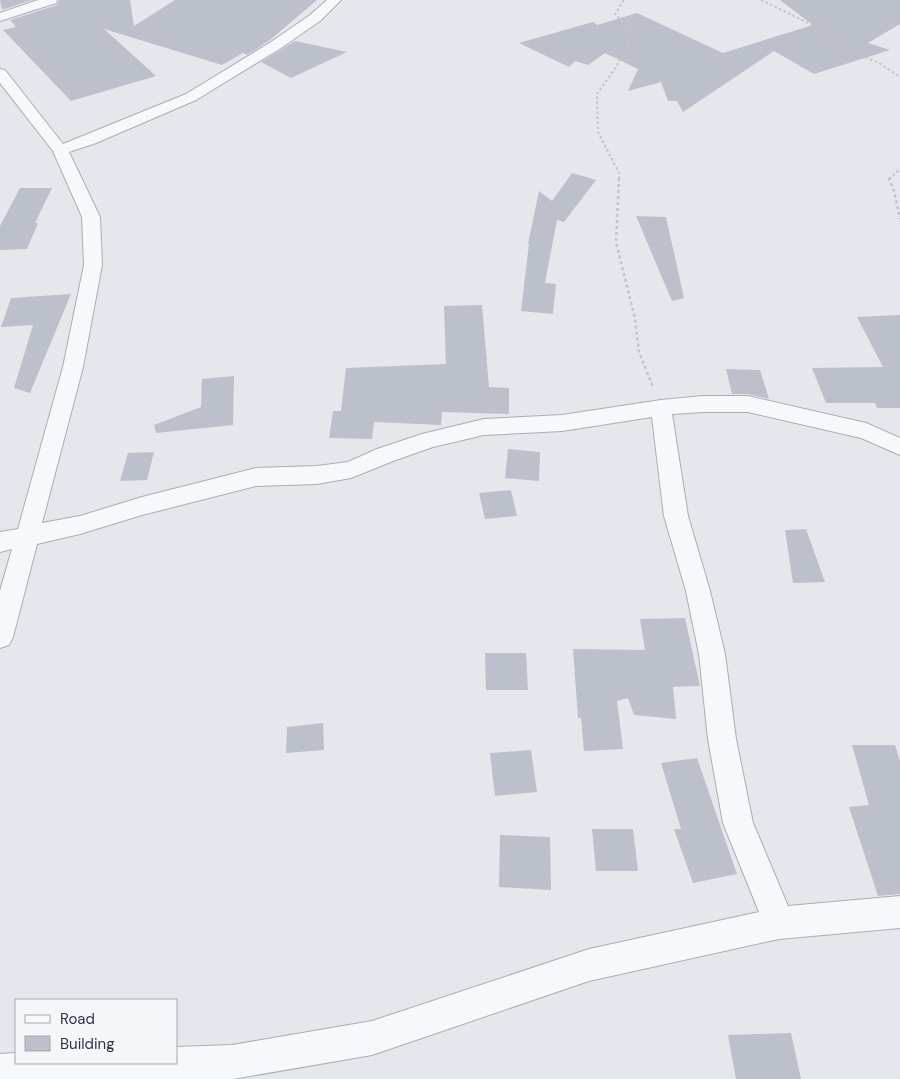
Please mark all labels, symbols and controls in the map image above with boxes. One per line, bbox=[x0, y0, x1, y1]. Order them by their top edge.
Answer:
legend bbox=[15, 999, 178, 1064]
text: Road bbox=[60, 1009, 95, 1029]
text: Building bbox=[60, 1034, 115, 1054]

